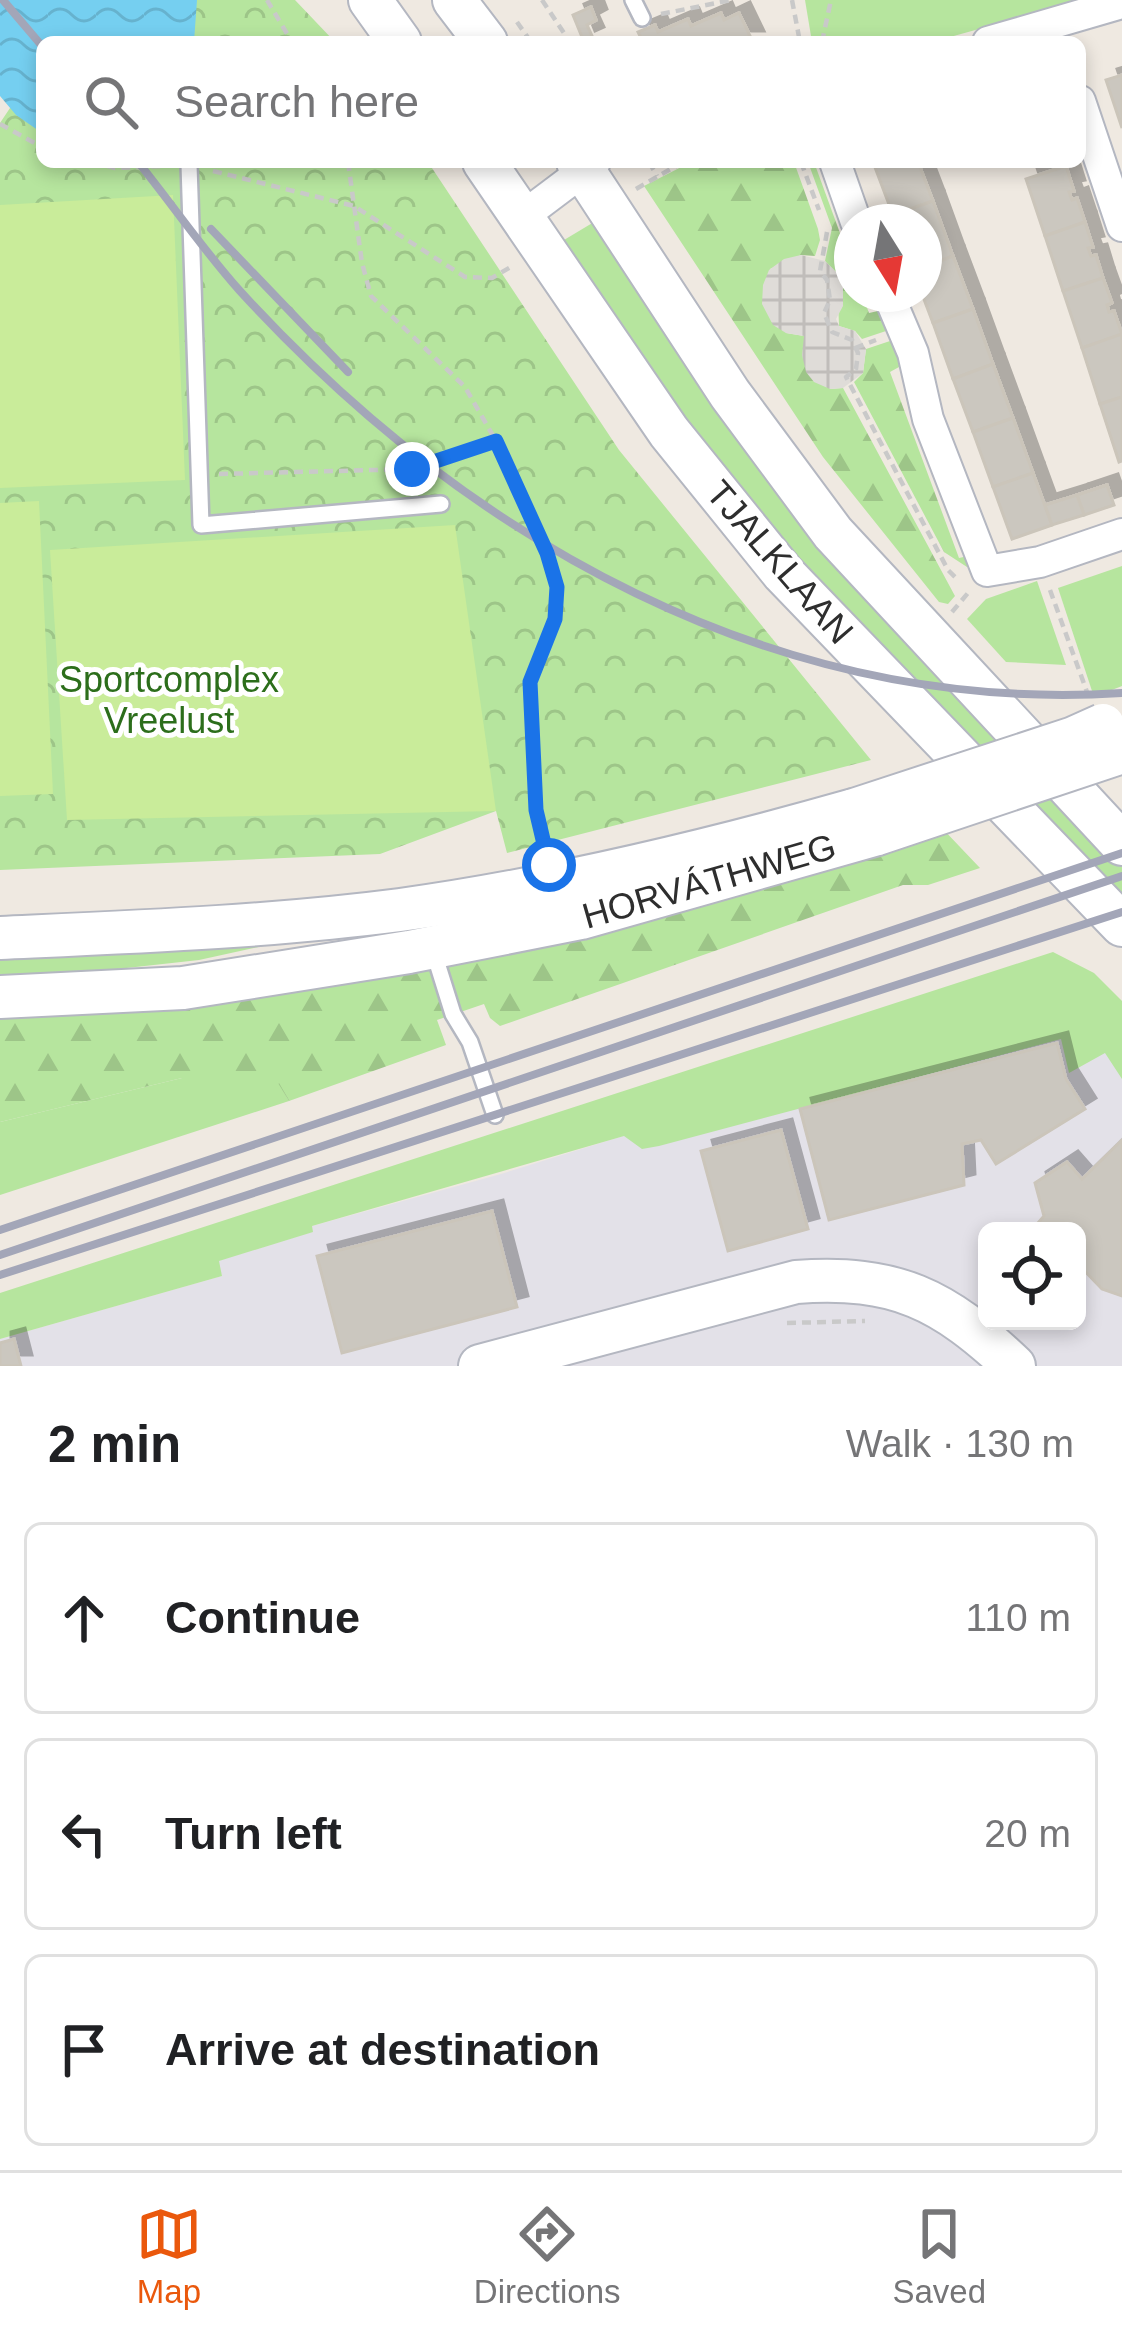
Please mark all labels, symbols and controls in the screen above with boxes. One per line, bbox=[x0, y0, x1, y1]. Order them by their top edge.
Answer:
search box bbox=[36, 36, 1086, 168]
icon: search bbox=[78, 69, 144, 135]
text: Search here bbox=[174, 76, 419, 127]
north arrow bbox=[834, 204, 942, 312]
route end bbox=[385, 442, 439, 496]
street label: TJALKLAAN bbox=[698, 472, 862, 652]
park label: Sportcomplex Vreelust bbox=[59, 659, 279, 741]
street label: HORVÁTHWEG bbox=[578, 825, 840, 937]
route start bbox=[522, 838, 576, 892]
map controls bbox=[978, 1222, 1086, 1330]
button: locate bbox=[978, 1222, 1086, 1330]
text: 2 min bbox=[48, 1416, 181, 1473]
text: Walk · 130 m bbox=[846, 1422, 1074, 1465]
icon: ahead bbox=[51, 1585, 117, 1651]
text: Continue bbox=[165, 1592, 360, 1643]
text: 110 m bbox=[966, 1596, 1071, 1639]
icon: left bbox=[51, 1801, 117, 1867]
text: Turn left bbox=[165, 1808, 342, 1859]
text: 20 m bbox=[984, 1812, 1071, 1855]
icon: arrive bbox=[51, 2017, 117, 2083]
text: Arrive at destination bbox=[165, 2024, 600, 2075]
tab: Map bbox=[136, 2201, 202, 2311]
tab: Directions bbox=[474, 2201, 621, 2311]
tab: Saved bbox=[892, 2201, 986, 2311]

